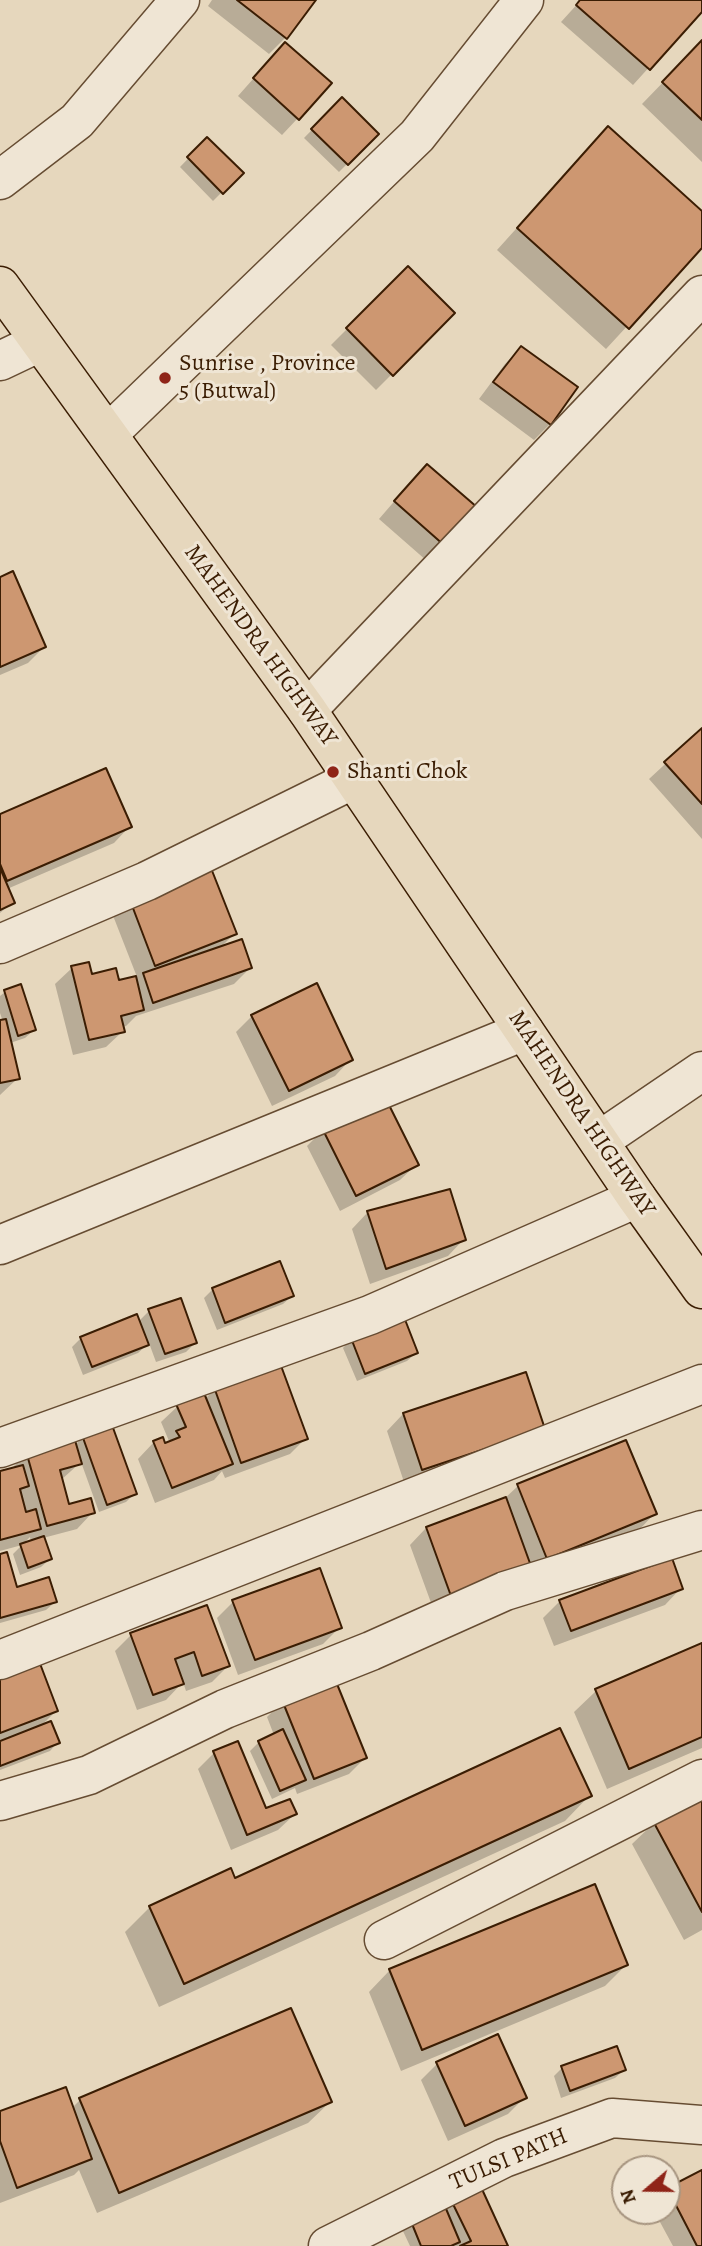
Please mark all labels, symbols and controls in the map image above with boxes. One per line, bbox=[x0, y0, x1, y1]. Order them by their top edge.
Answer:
place label: Sunrise , Province 5 (Butwal) bbox=[179, 350, 355, 406]
marker: Sunrise , Province 5 (Butwal) bbox=[157, 370, 173, 386]
street label: MAHENDRA HIGHWAY bbox=[177, 539, 343, 753]
place label: Shanti Chok bbox=[347, 758, 468, 786]
marker: Shanti Chok bbox=[325, 764, 341, 780]
street label: MAHENDRA HIGHWAY bbox=[501, 1005, 661, 1223]
street label: TULSI PATH bbox=[446, 2122, 572, 2198]
north arrow bbox=[611, 2155, 681, 2225]
text: N bbox=[614, 2186, 643, 2207]

